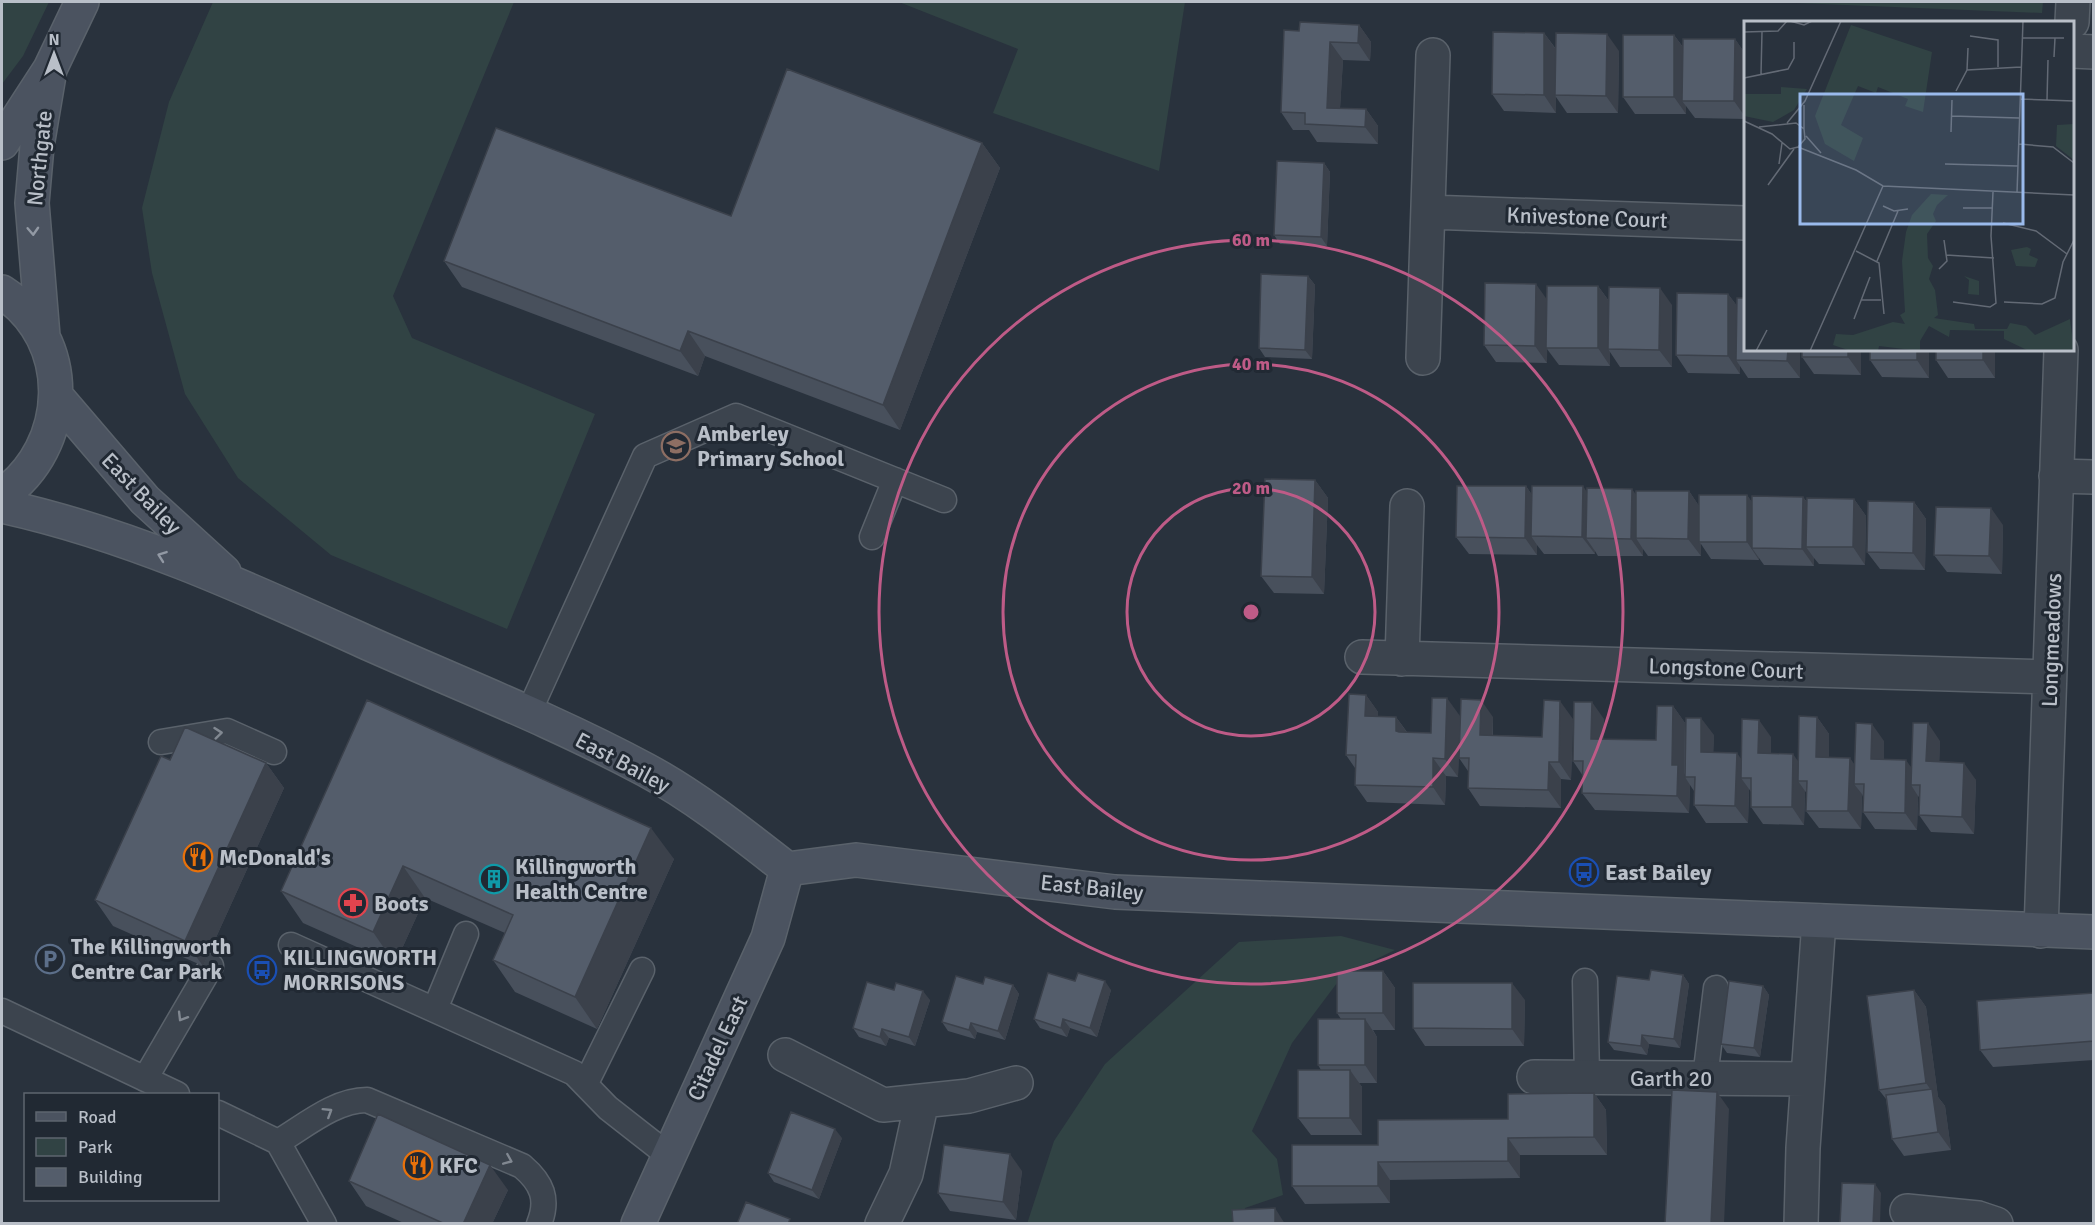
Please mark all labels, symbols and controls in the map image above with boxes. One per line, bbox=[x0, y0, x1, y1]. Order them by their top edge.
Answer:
inset map bbox=[1744, 21, 2074, 351]
north arrow bbox=[24, 24, 84, 84]
text: N bbox=[48, 30, 60, 50]
street label: Northgate bbox=[21, 109, 58, 207]
street label: Knivestone Court bbox=[1506, 201, 1668, 234]
one-way arrow bbox=[27, 227, 40, 236]
text: 60 m bbox=[1232, 229, 1270, 251]
text: 40 m bbox=[1232, 353, 1270, 375]
place label: Amberley Primary School bbox=[697, 420, 844, 472]
school or university icon: Amberley Primary School bbox=[660, 430, 692, 462]
street label: East Bailey bbox=[96, 447, 188, 540]
text: 20 m bbox=[1232, 477, 1270, 499]
one-way arrow bbox=[157, 551, 168, 563]
street label: Longmeadows bbox=[2036, 573, 2067, 707]
centre of rings bbox=[1241, 602, 1261, 622]
street label: Longstone Court bbox=[1648, 652, 1804, 685]
street label: East Bailey bbox=[571, 726, 675, 799]
one-way arrow bbox=[213, 727, 223, 740]
restaurant icon: McDonald's bbox=[182, 841, 214, 873]
place label: McDonald's bbox=[219, 844, 331, 871]
place label: Killingworth Health Centre bbox=[515, 853, 648, 905]
bus stop icon: East Bailey bbox=[1568, 856, 1600, 888]
place label: East Bailey bbox=[1605, 859, 1711, 886]
building icon: Killingworth Health Centre bbox=[478, 863, 510, 895]
street label: East Bailey bbox=[1039, 869, 1145, 906]
pharmacy icon: Boots bbox=[337, 887, 369, 919]
place label: Boots bbox=[374, 890, 429, 917]
place label: The Killingworth Centre Car Park bbox=[71, 933, 232, 985]
parking icon: The Killingworth Centre Car Park bbox=[34, 943, 66, 975]
place label: KILLINGWORTH MORRISONS bbox=[283, 944, 437, 996]
bus stop icon: KILLINGWORTH MORRISONS bbox=[246, 954, 278, 986]
street label: Citadel East bbox=[681, 991, 754, 1105]
one-way arrow bbox=[178, 1011, 189, 1021]
street label: Garth 20 bbox=[1630, 1065, 1712, 1092]
legend bbox=[24, 1093, 219, 1201]
text: Road bbox=[78, 1106, 117, 1128]
one-way arrow bbox=[322, 1108, 332, 1120]
text: Park bbox=[78, 1136, 113, 1158]
restaurant icon: KFC bbox=[402, 1149, 434, 1181]
place label: KFC bbox=[439, 1152, 478, 1179]
one-way arrow bbox=[502, 1153, 513, 1165]
text: Building bbox=[78, 1166, 142, 1188]

